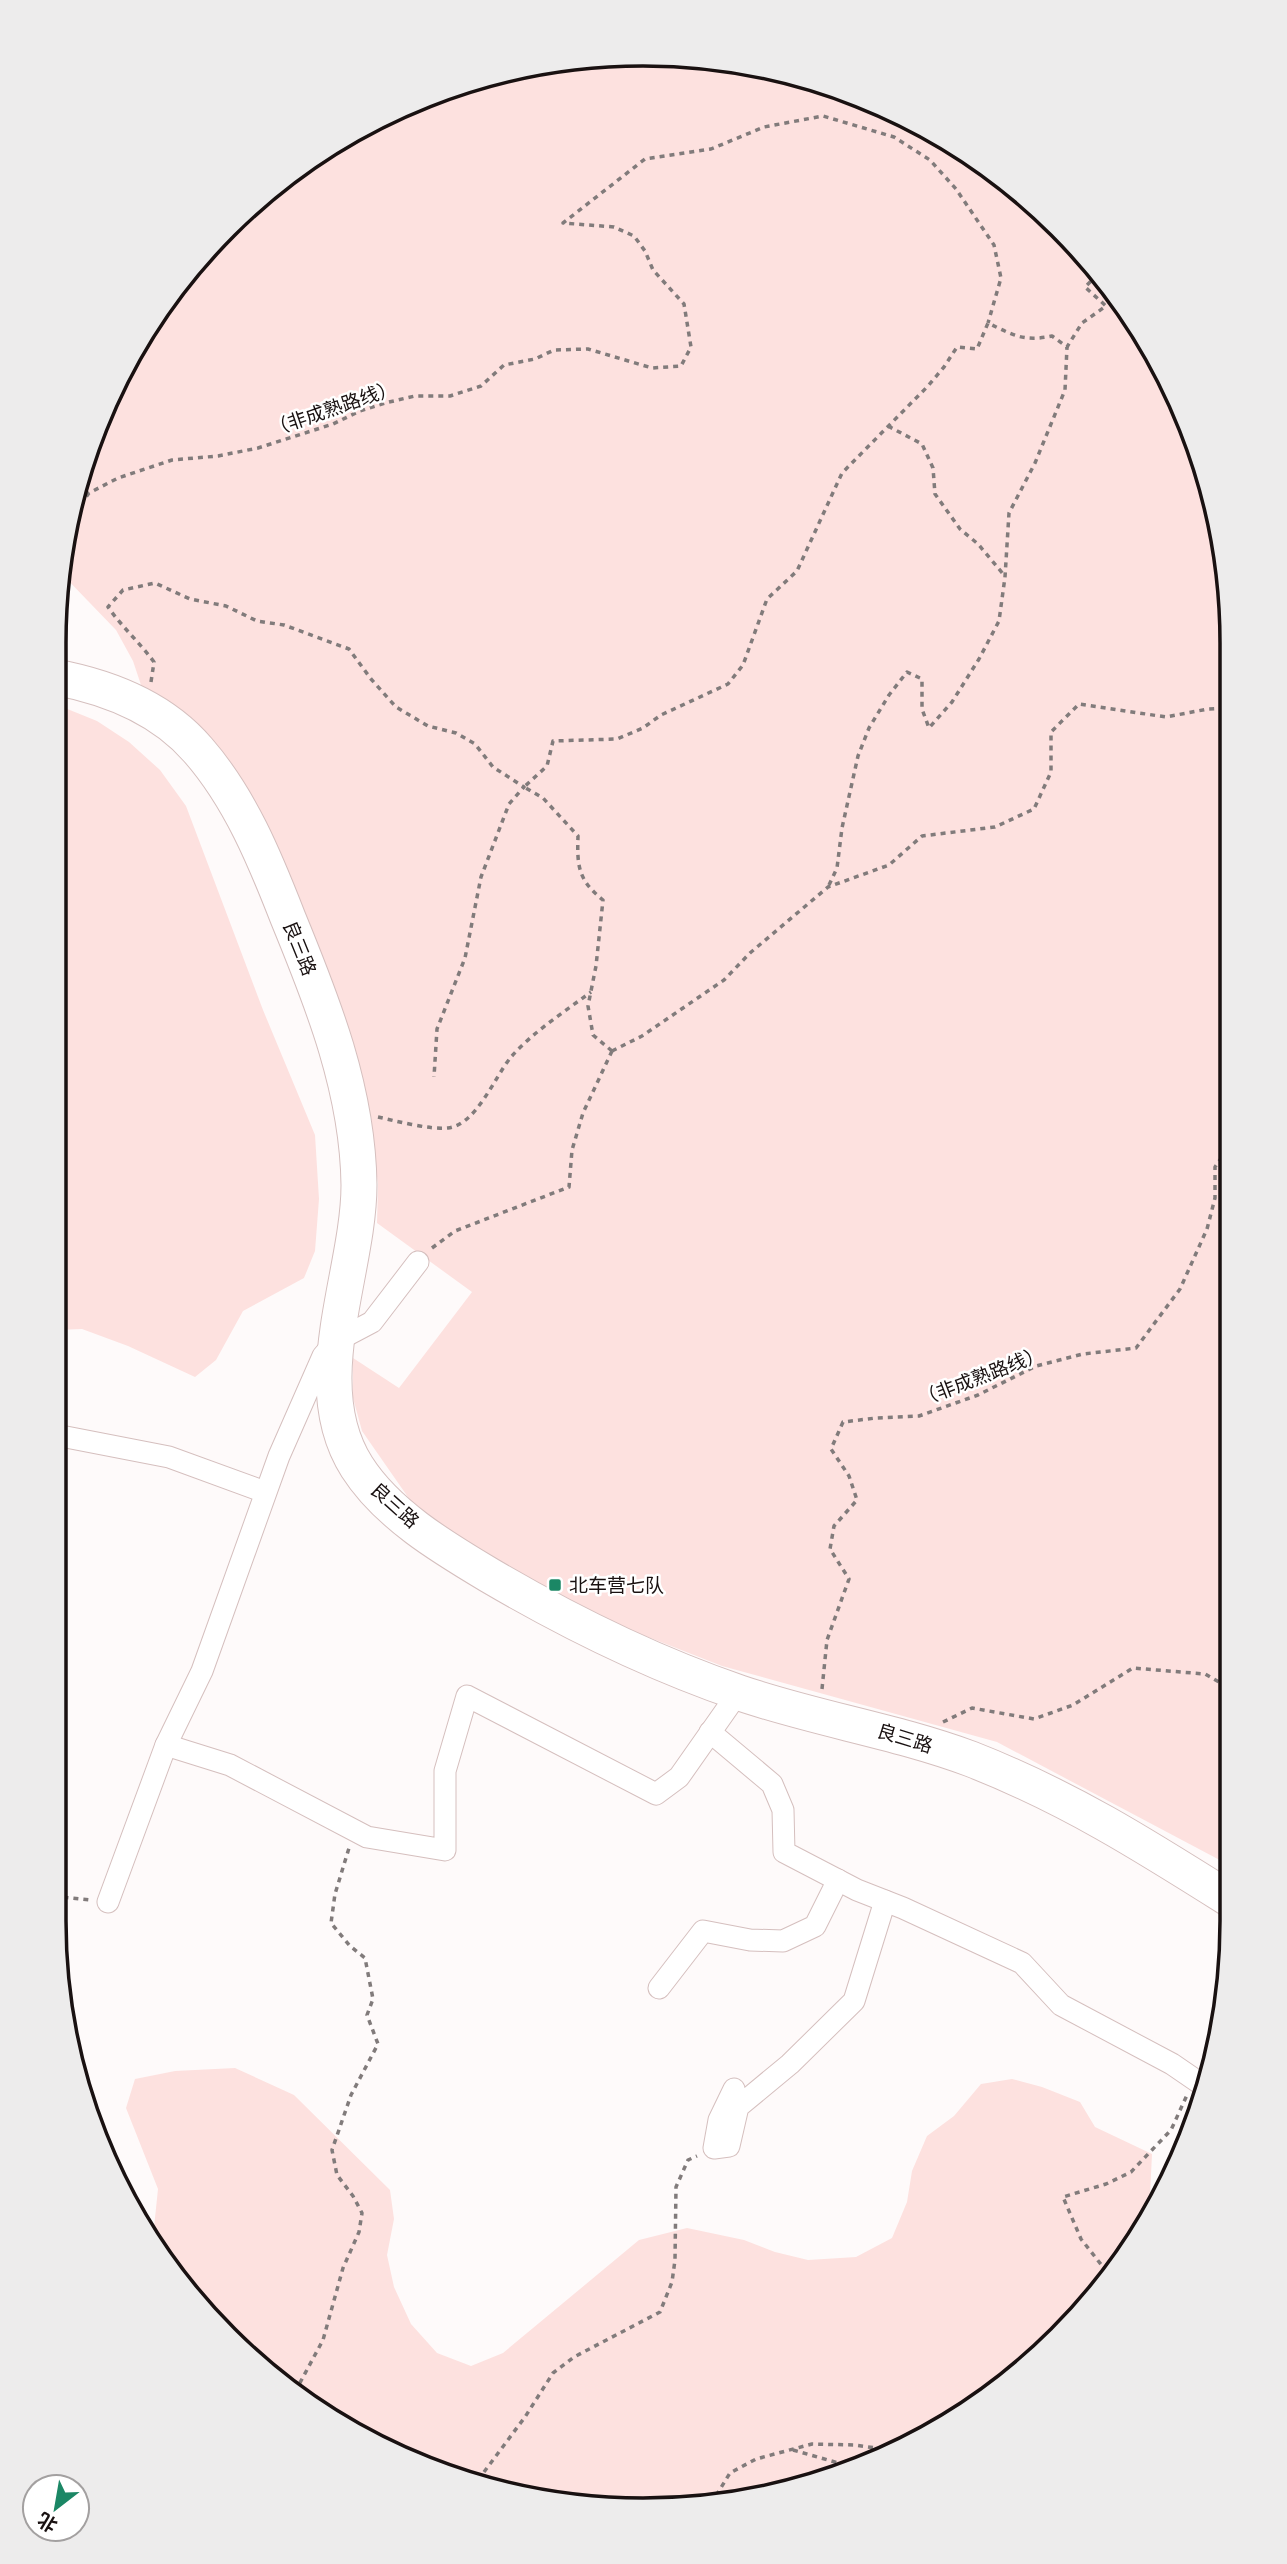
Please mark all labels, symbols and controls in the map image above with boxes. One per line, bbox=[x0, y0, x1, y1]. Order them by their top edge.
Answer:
street label: （非成熟路线） bbox=[266, 374, 400, 442]
street label: 良三路 bbox=[277, 917, 323, 979]
street label: （非成熟路线） bbox=[914, 1340, 1048, 1412]
street label: 良三路 bbox=[365, 1476, 425, 1534]
place label: 北车营七队 bbox=[569, 1572, 664, 1598]
marker: 北车营七队 bbox=[547, 1577, 563, 1593]
street label: 良三路 bbox=[874, 1717, 936, 1759]
north arrow bbox=[21, 2473, 91, 2543]
text: 北 bbox=[32, 2507, 62, 2539]

